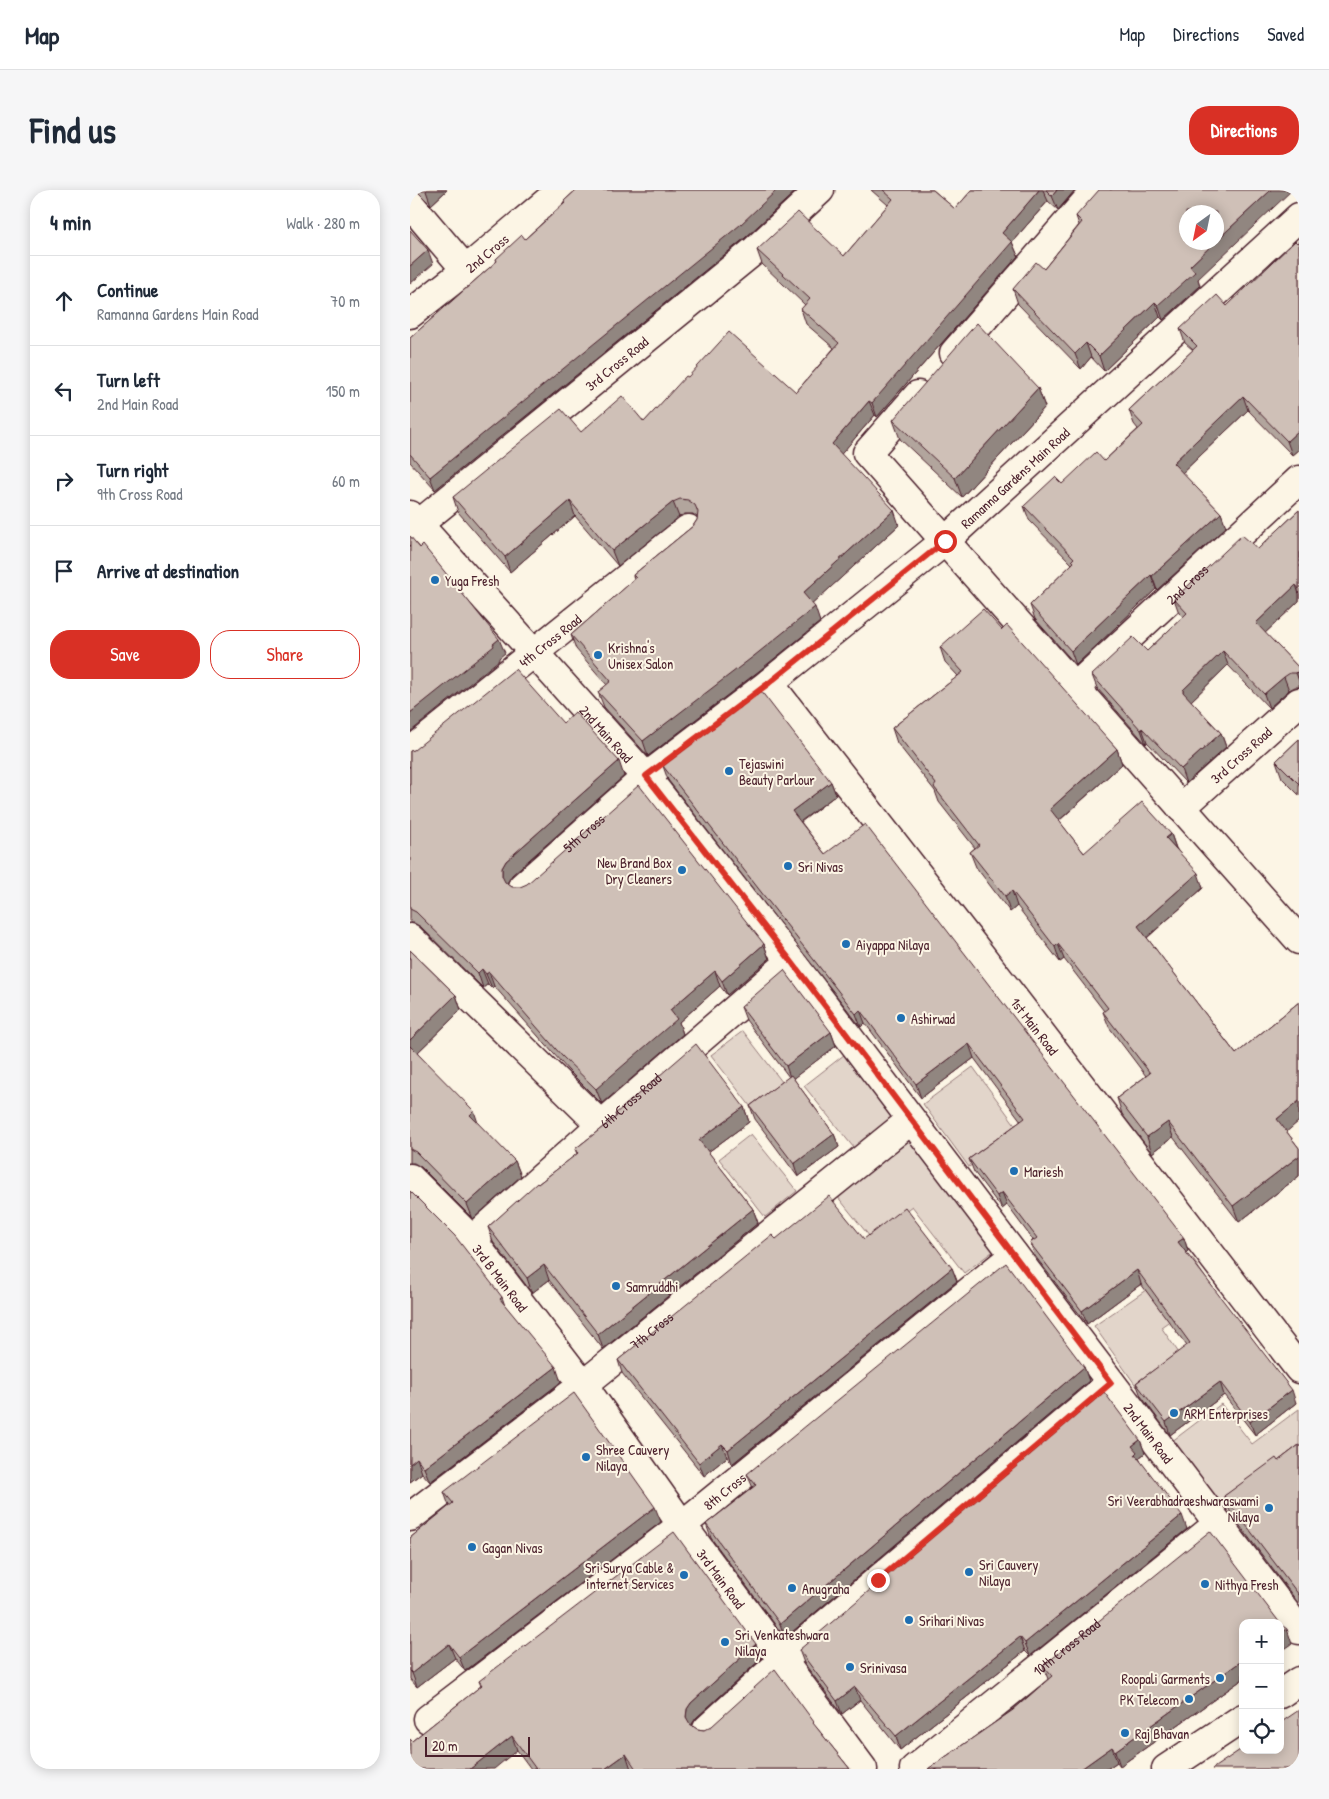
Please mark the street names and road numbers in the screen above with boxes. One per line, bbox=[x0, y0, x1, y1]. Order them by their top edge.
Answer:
street label: 2nd Cross bbox=[461, 229, 512, 276]
street label: 3rd Cross Road bbox=[581, 331, 652, 394]
street label: Ramanna Gardens Main Road bbox=[956, 422, 1074, 532]
street label: 2nd Cross bbox=[1161, 560, 1212, 608]
street label: 4th Cross Road bbox=[514, 609, 585, 671]
street label: 2nd Main Road bbox=[576, 701, 638, 767]
street label: 3rd Cross Road bbox=[1206, 722, 1276, 787]
street label: 5th Cross bbox=[559, 809, 608, 856]
street label: 1st Main Road bbox=[1007, 993, 1064, 1059]
street label: 6th Cross Road bbox=[595, 1068, 665, 1132]
street label: 3rd B Main Road bbox=[469, 1240, 533, 1316]
street label: 7th Cross bbox=[625, 1307, 677, 1353]
street label: 2nd Main Road bbox=[1120, 1399, 1178, 1467]
street label: 8th Cross bbox=[699, 1468, 749, 1514]
street label: 3rd Main Road bbox=[693, 1544, 750, 1612]
street label: 10th Cross Road bbox=[1028, 1613, 1104, 1679]

